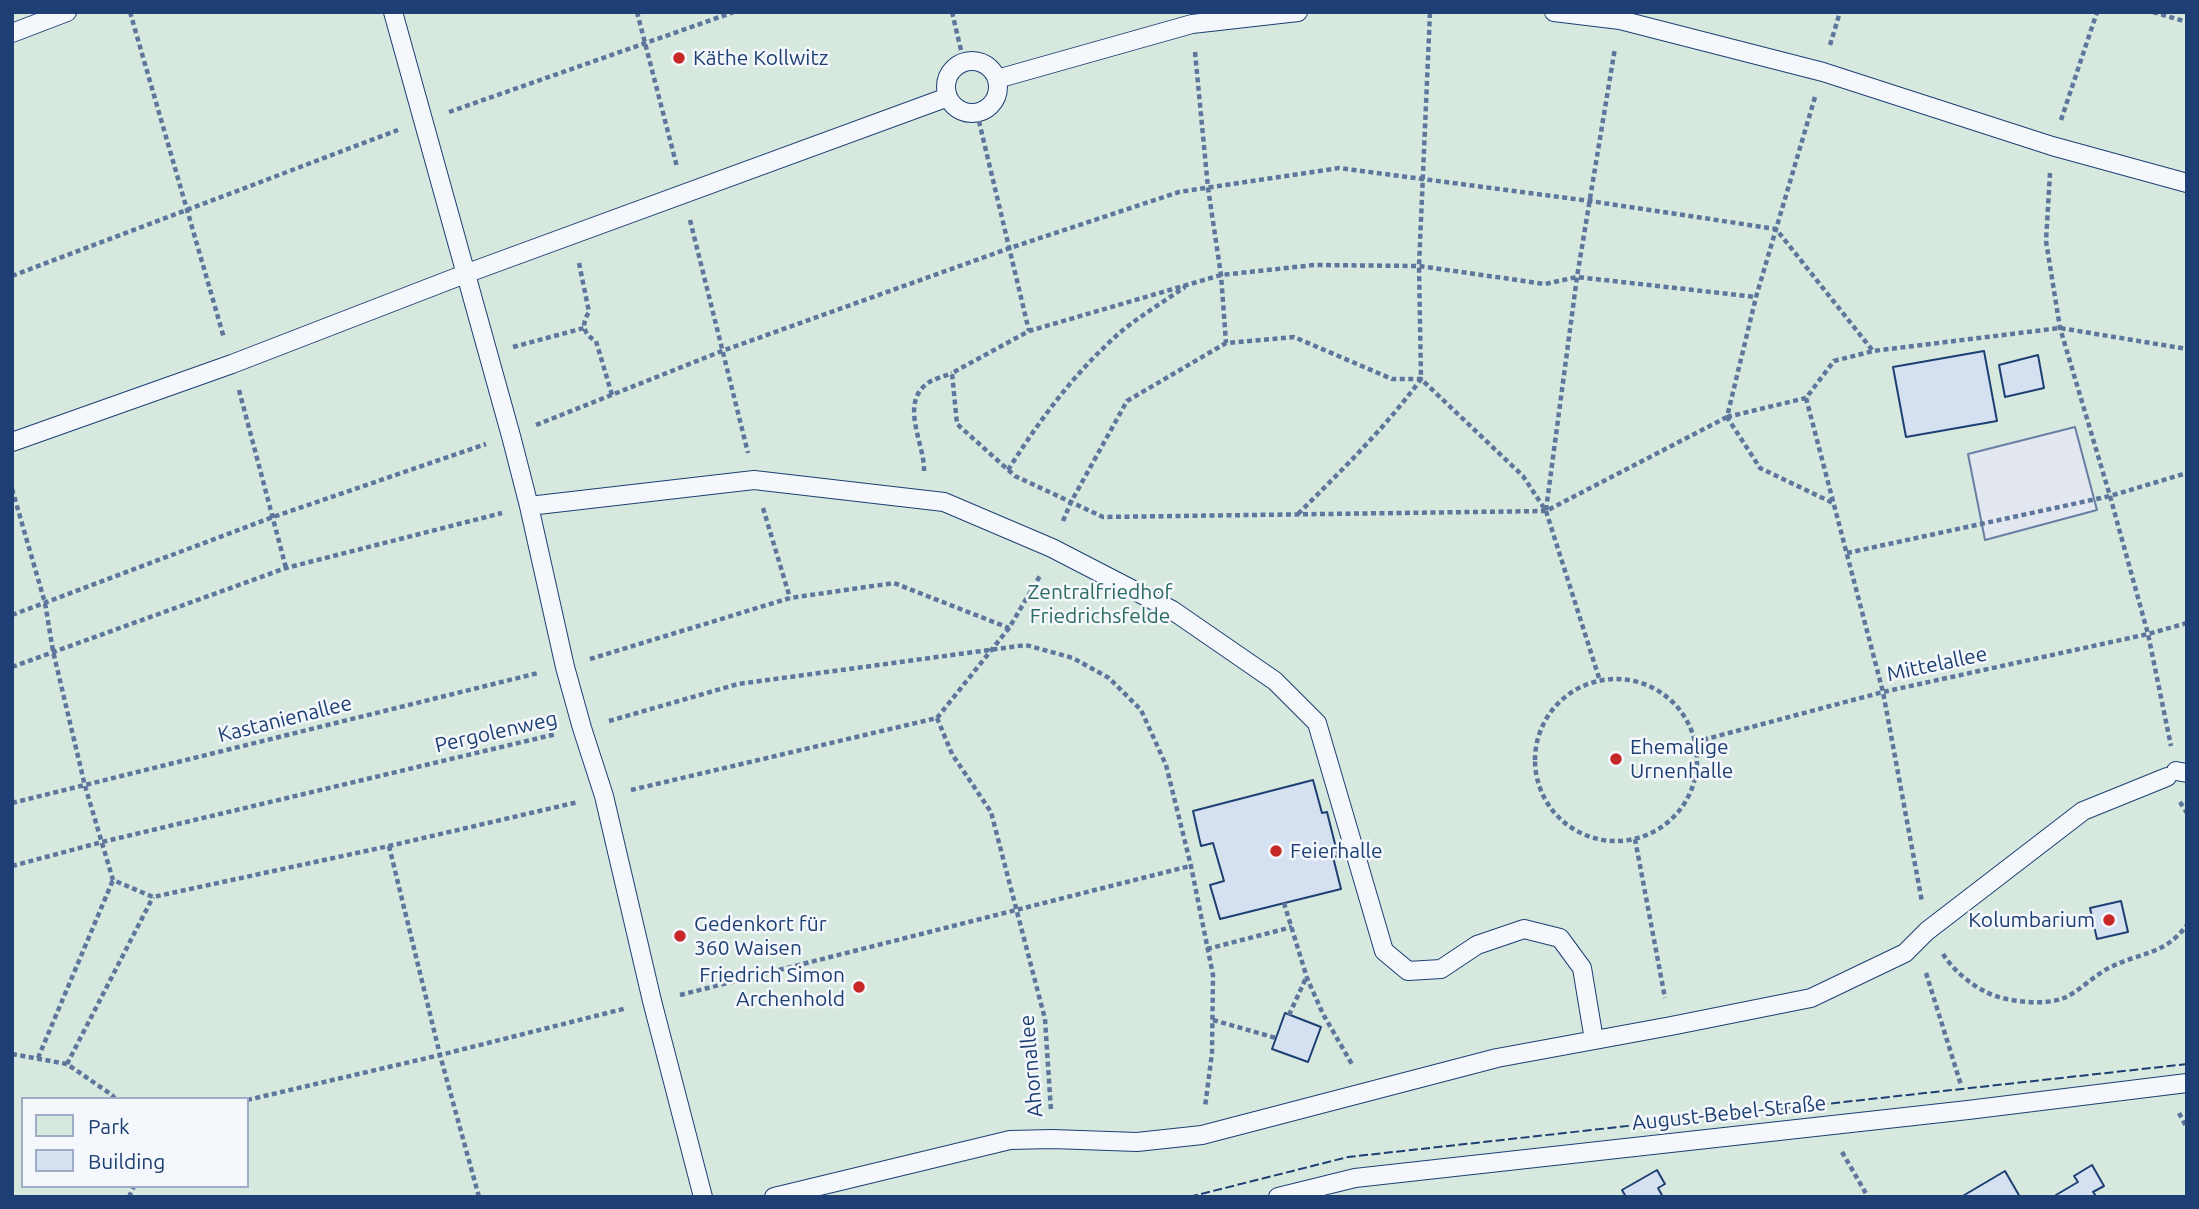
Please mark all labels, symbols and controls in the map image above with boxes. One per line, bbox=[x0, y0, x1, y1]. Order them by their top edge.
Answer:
place label: Käthe Kollwitz bbox=[693, 45, 828, 71]
marker: Käthe Kollwitz bbox=[671, 50, 687, 66]
park label: Zentralfriedhof Friedrichsfelde bbox=[1027, 579, 1173, 629]
street label: Mittelallee bbox=[1885, 641, 1989, 687]
street label: Kastanienallee bbox=[215, 690, 355, 748]
street label: Pergolenweg bbox=[432, 706, 560, 758]
place label: Ehemalige Urnenhalle bbox=[1630, 734, 1733, 784]
marker: Ehemalige Urnenhalle bbox=[1608, 751, 1624, 767]
place label: Feierhalle bbox=[1290, 838, 1383, 864]
marker: Feierhalle bbox=[1268, 843, 1284, 859]
place label: Kolumbarium bbox=[1968, 907, 2095, 933]
place label: Gedenkort für 360 Waisen bbox=[694, 911, 827, 961]
marker: Kolumbarium bbox=[2101, 912, 2117, 928]
marker: Gedenkort für 360 Waisen bbox=[672, 928, 688, 944]
place label: Friedrich Simon Archenhold bbox=[699, 962, 845, 1012]
marker: Friedrich Simon Archenhold bbox=[851, 979, 867, 995]
street label: Ahornallee bbox=[1014, 1014, 1048, 1118]
street label: August-Bebel-Straße bbox=[1631, 1090, 1827, 1136]
legend bbox=[21, 1097, 248, 1188]
text: Park bbox=[88, 1114, 130, 1138]
text: Building bbox=[88, 1149, 165, 1173]

